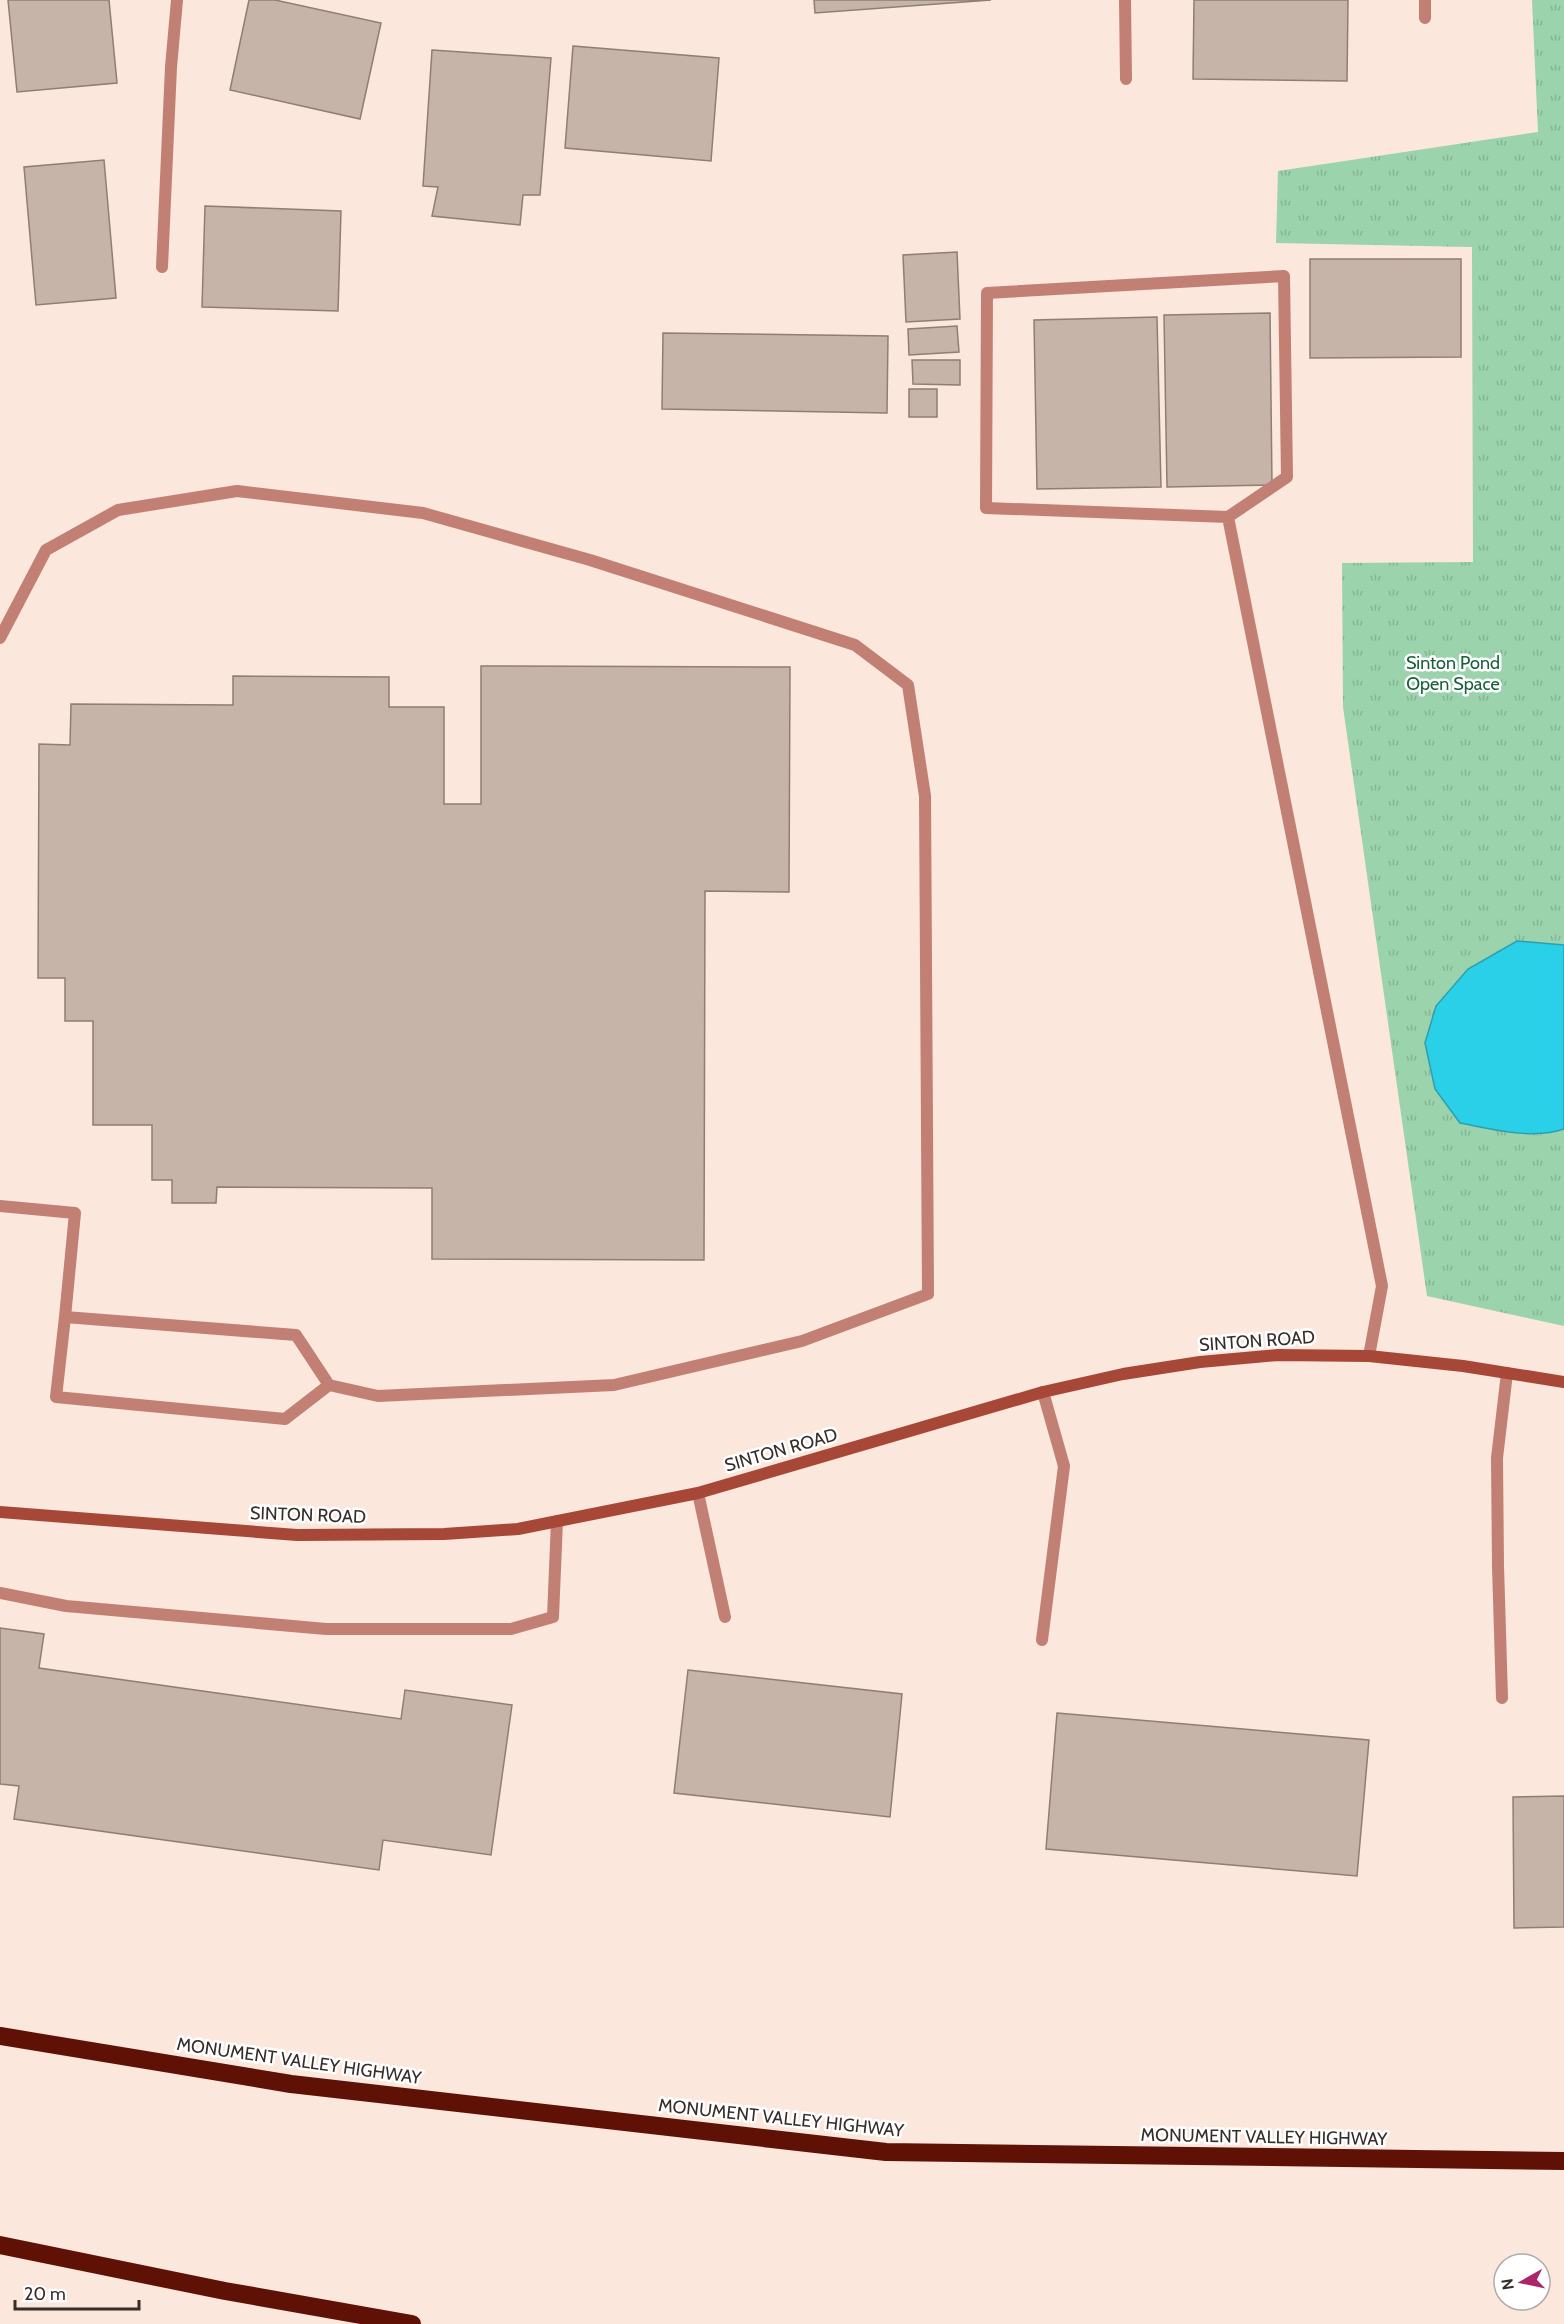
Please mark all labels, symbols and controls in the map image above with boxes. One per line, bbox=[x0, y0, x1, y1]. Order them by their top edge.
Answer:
park label: Sinton Pond Open Space bbox=[1406, 652, 1500, 695]
street label: SINTON ROAD bbox=[1198, 1326, 1316, 1356]
street label: SINTON ROAD bbox=[722, 1423, 840, 1477]
street label: SINTON ROAD bbox=[250, 1502, 366, 1528]
street label: MONUMENT VALLEY HIGHWAY bbox=[175, 2033, 424, 2089]
street label: MONUMENT VALLEY HIGHWAY bbox=[657, 2094, 906, 2142]
street label: MONUMENT VALLEY HIGHWAY bbox=[1140, 2124, 1388, 2150]
north arrow bbox=[1492, 2252, 1552, 2312]
scale bar bbox=[15, 2273, 140, 2311]
text: N bbox=[1497, 2277, 1518, 2291]
text: 20 m bbox=[24, 2283, 66, 2305]

